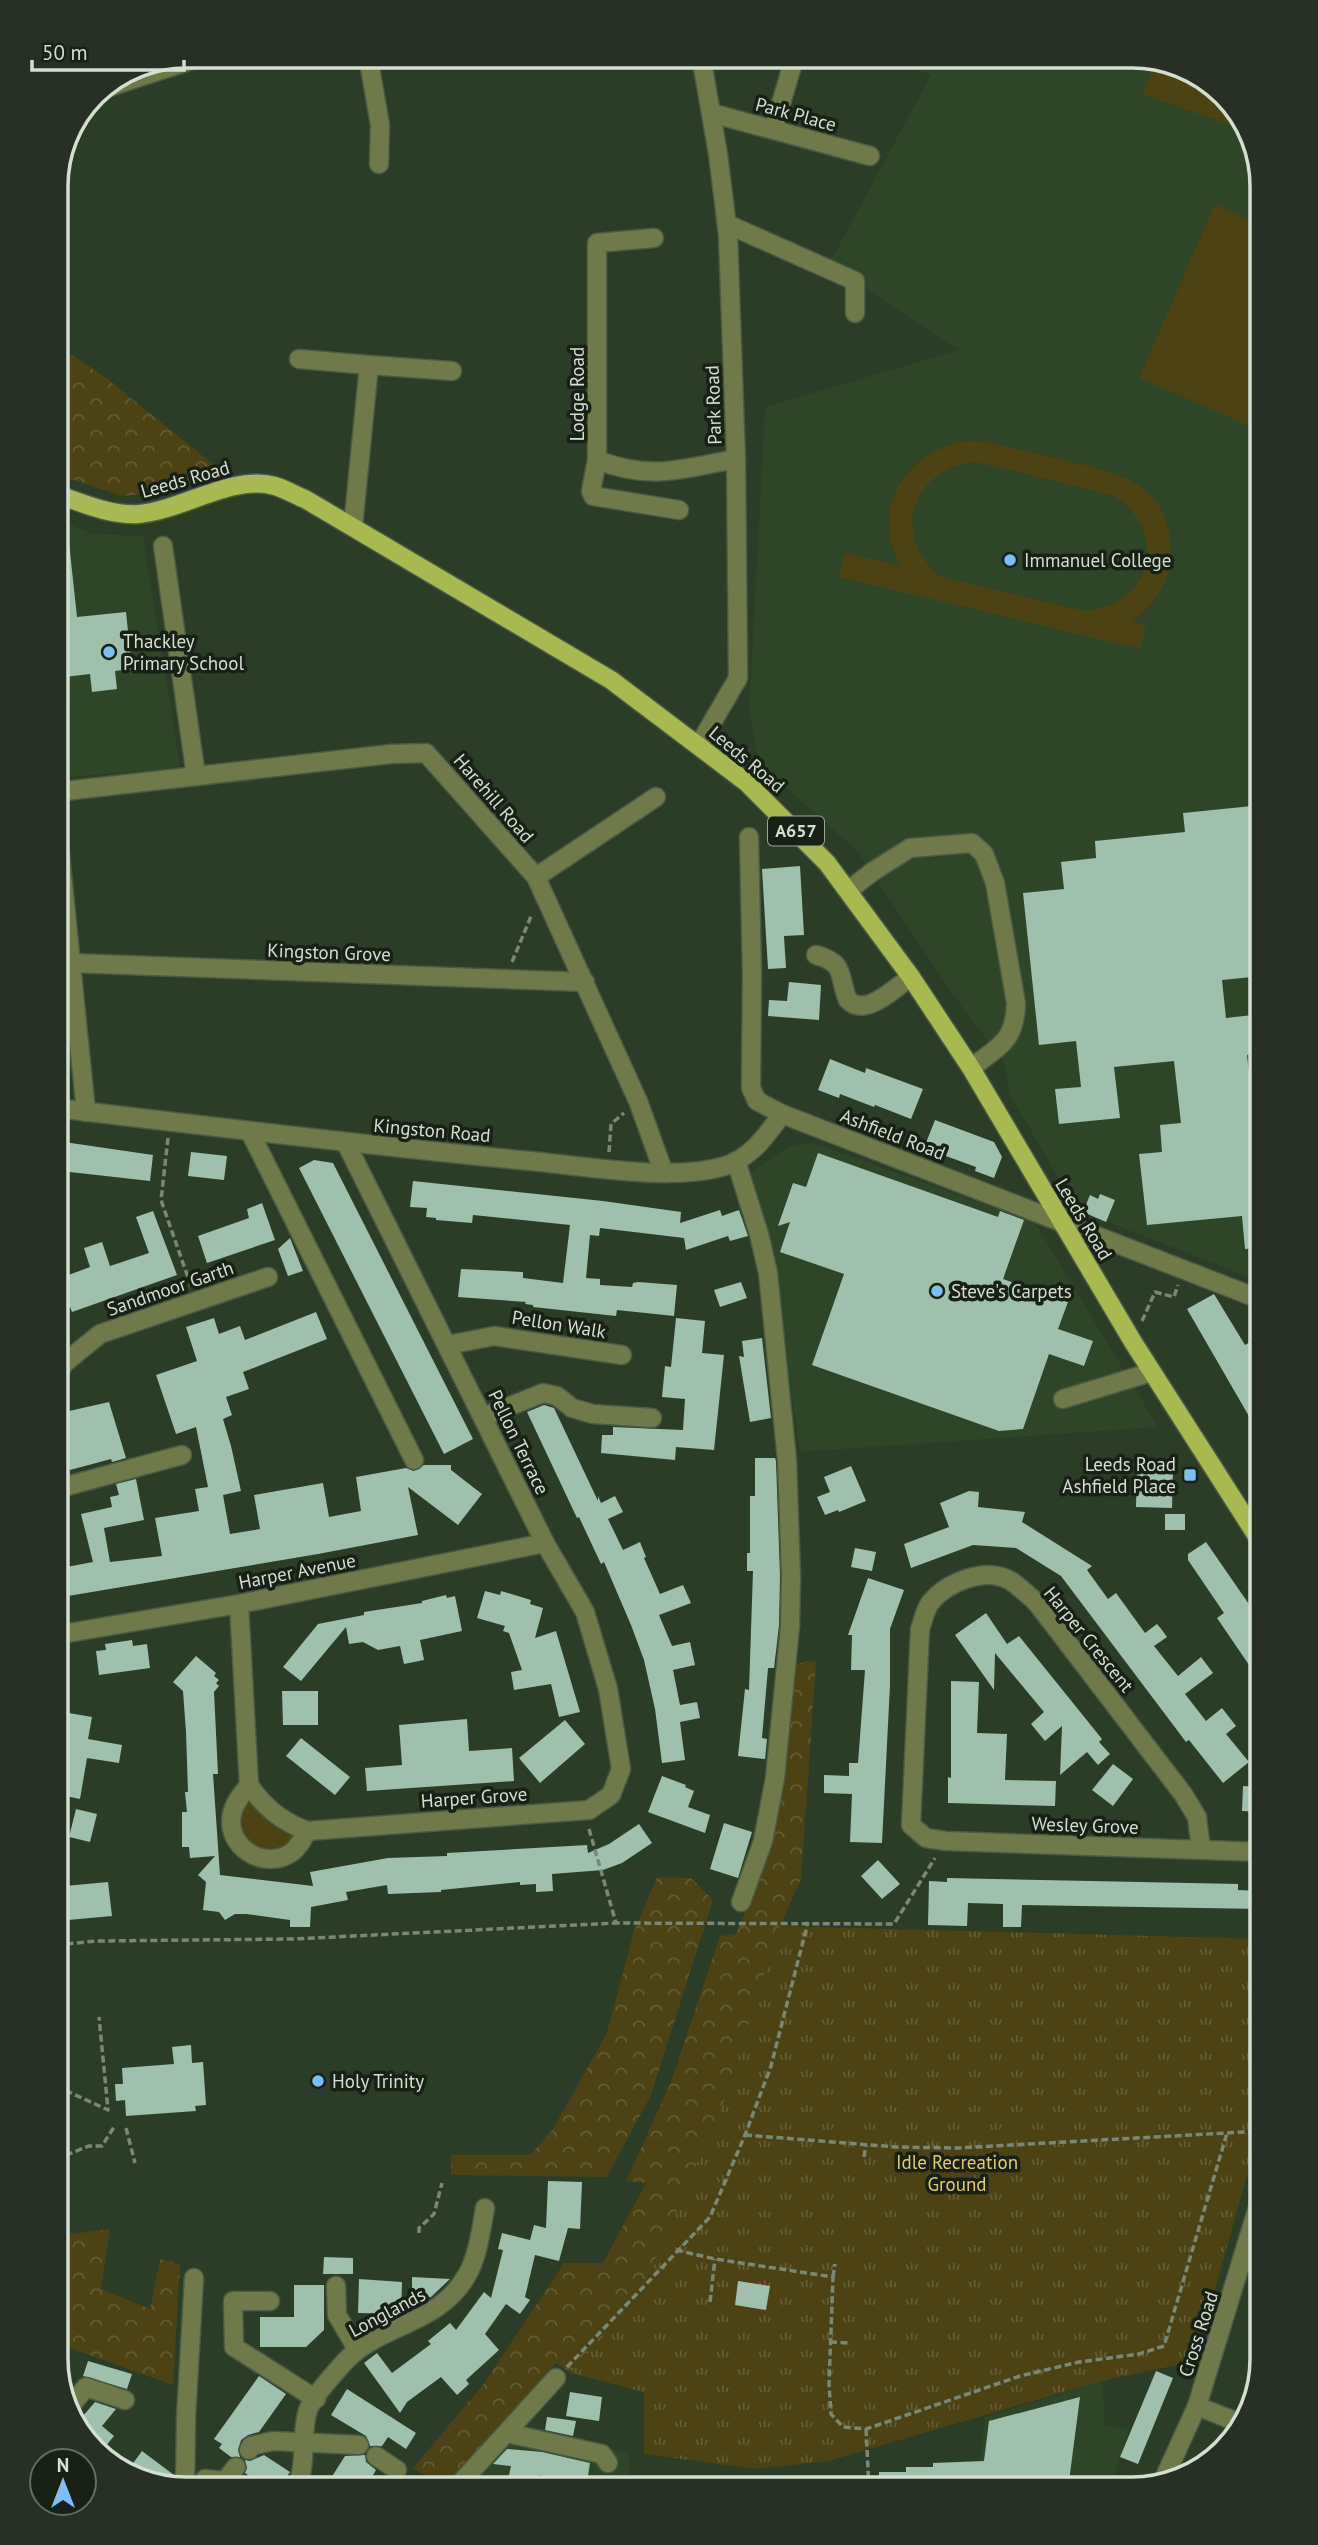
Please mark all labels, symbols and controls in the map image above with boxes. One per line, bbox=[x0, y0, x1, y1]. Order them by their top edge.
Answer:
scale bar bbox=[32, 28, 184, 72]
text: 50 m bbox=[42, 39, 88, 66]
street label: Park Place bbox=[753, 92, 839, 136]
street label: Lodge Road bbox=[565, 347, 589, 441]
street label: Park Road bbox=[700, 365, 726, 445]
street label: Leeds Road bbox=[138, 455, 232, 503]
place label: Immanuel College bbox=[1024, 548, 1171, 572]
marker: Immanuel College bbox=[1002, 552, 1018, 568]
place label: Thackley Primary School bbox=[123, 629, 244, 675]
marker: Thackley Primary School bbox=[101, 644, 117, 660]
street label: Leeds Road bbox=[704, 720, 790, 798]
street label: Harehill Road bbox=[449, 749, 539, 847]
road number: A657 bbox=[768, 816, 824, 846]
street label: Kingston Grove bbox=[267, 938, 391, 966]
street label: Ashfield Road bbox=[837, 1103, 949, 1165]
street label: Kingston Road bbox=[372, 1113, 492, 1147]
street label: Leeds Road bbox=[1050, 1174, 1118, 1264]
street label: Sandmoor Garth bbox=[104, 1255, 236, 1321]
place label: Steve's Carpets bbox=[951, 1279, 1072, 1303]
marker: Steve's Carpets bbox=[929, 1283, 945, 1299]
street label: Pellon Walk bbox=[510, 1305, 608, 1343]
street label: Pellon Terrace bbox=[483, 1386, 555, 1498]
place label: Leeds Road Ashfield Place bbox=[1062, 1452, 1176, 1498]
marker: Leeds Road Ashfield Place bbox=[1182, 1467, 1198, 1483]
street label: Harper Avenue bbox=[236, 1548, 358, 1594]
street label: Harper Crescent bbox=[1039, 1581, 1139, 1697]
street label: Harper Grove bbox=[420, 1781, 528, 1813]
street label: Wesley Grove bbox=[1031, 1811, 1139, 1839]
place label: Holy Trinity bbox=[332, 2069, 424, 2093]
marker: Holy Trinity bbox=[310, 2073, 326, 2089]
park label: Idle Recreation Ground bbox=[896, 2150, 1018, 2196]
street label: Longlands bbox=[345, 2282, 429, 2342]
street label: Cross Road bbox=[1173, 2288, 1223, 2380]
north arrow bbox=[28, 2447, 98, 2517]
text: N bbox=[57, 2453, 69, 2477]

